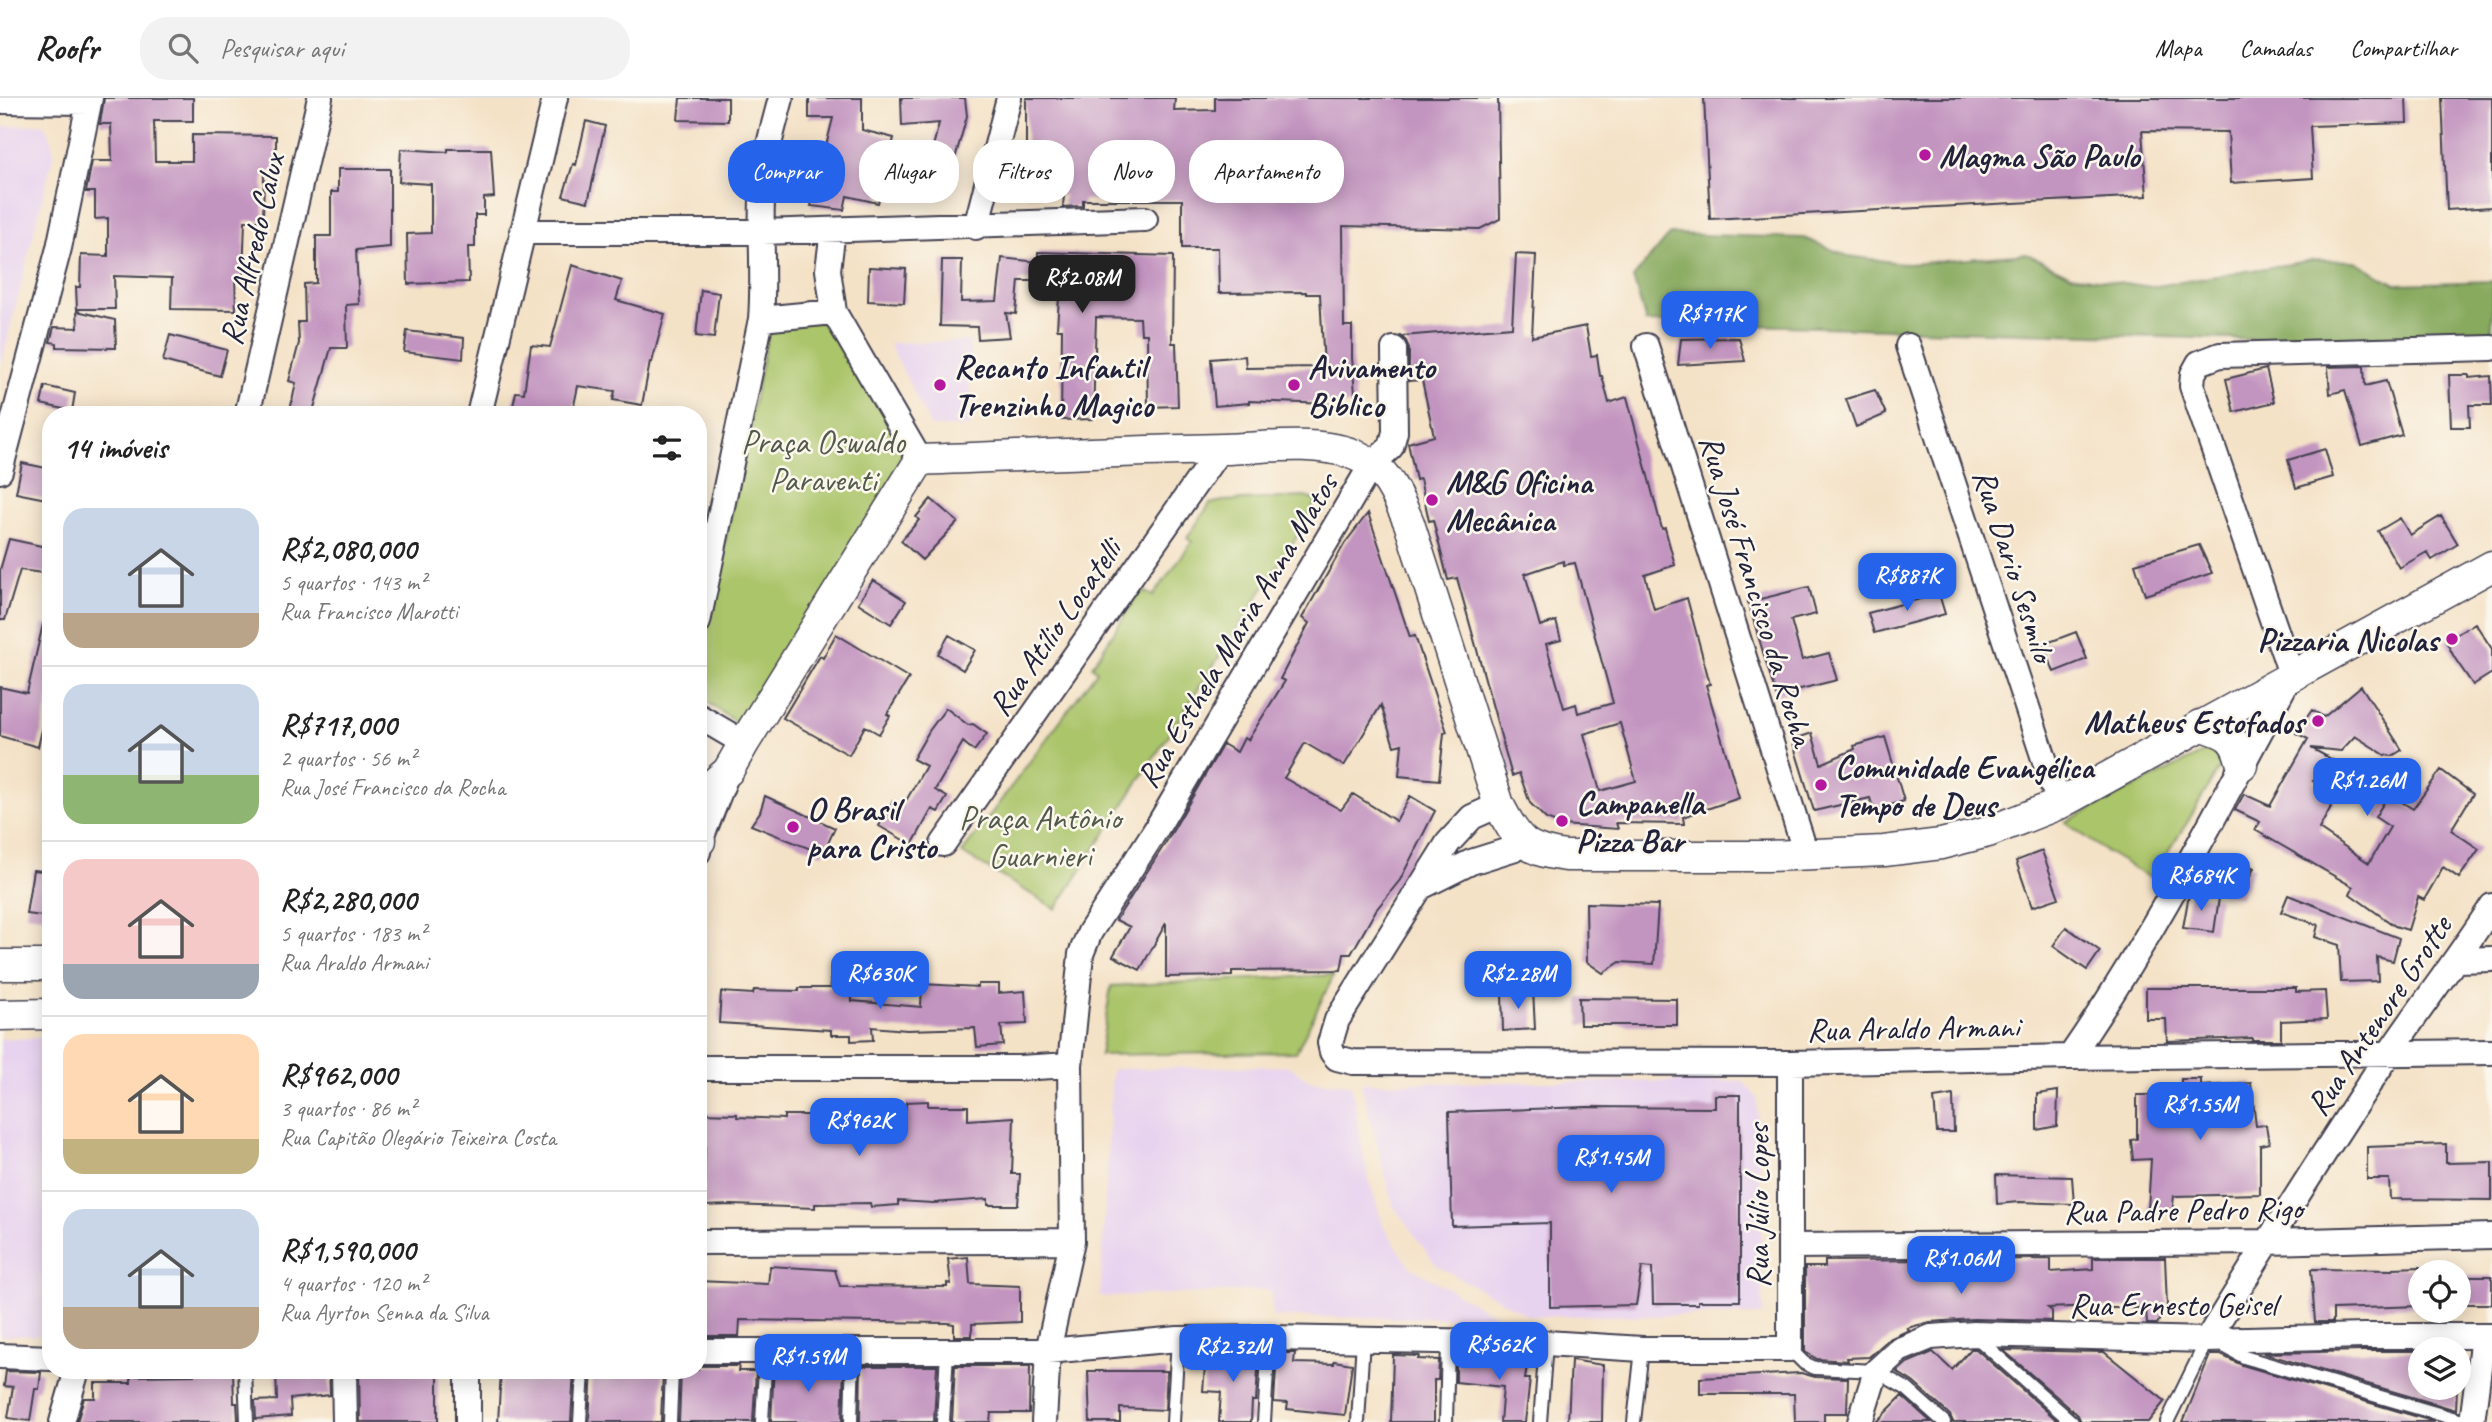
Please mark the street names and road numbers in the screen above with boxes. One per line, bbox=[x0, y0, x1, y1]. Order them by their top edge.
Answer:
street label: Rua Alfredo Calux bbox=[210, 147, 295, 349]
street label: Rua José Francisco da Rocha bbox=[1690, 430, 1825, 753]
street label: Rua Esthela Maria Anna Matos bbox=[1126, 463, 1349, 795]
street label: Rua Dario Sesmilo bbox=[1963, 464, 2066, 670]
street label: Rua Atílio Locatelli bbox=[979, 528, 1133, 724]
street label: Rua Antenore Grotte bbox=[2297, 906, 2462, 1124]
street label: Rua Araldo Armani bbox=[1806, 1005, 2023, 1051]
street label: Rua Júlio Lopes bbox=[1737, 1121, 1779, 1288]
street label: Rua Padre Pedro Rigo bbox=[2063, 1187, 2306, 1233]
street label: Rua Ernesto Geisel bbox=[2069, 1284, 2282, 1326]

